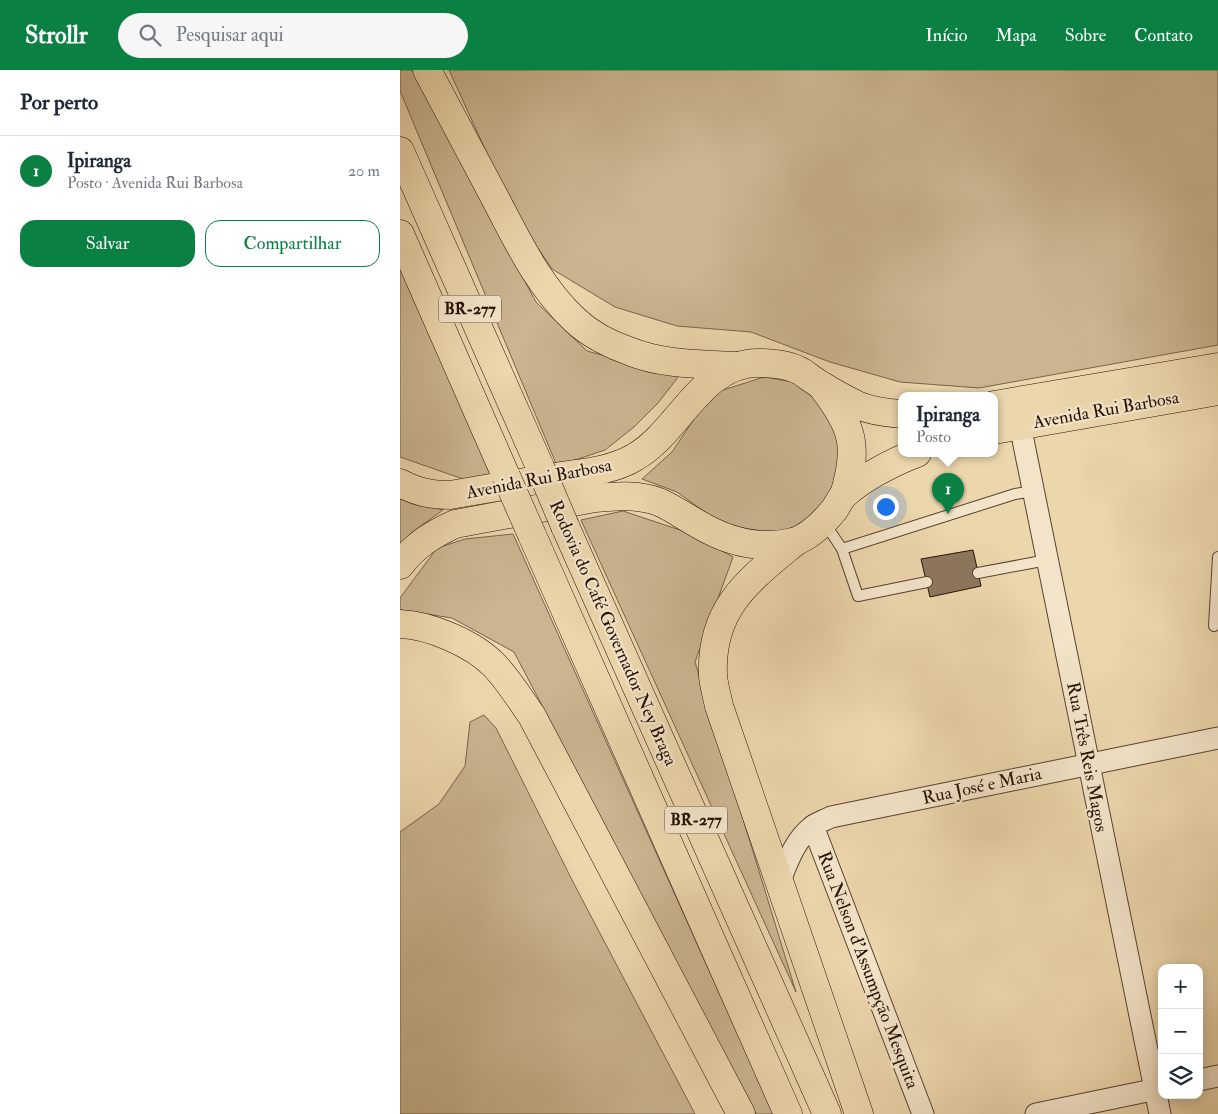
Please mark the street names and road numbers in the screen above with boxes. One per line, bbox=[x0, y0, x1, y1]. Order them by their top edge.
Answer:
road number: BR-277 bbox=[439, 295, 501, 322]
street label: Avenida Rui Barbosa bbox=[1030, 386, 1181, 434]
street label: Avenida Rui Barbosa bbox=[463, 454, 614, 505]
street label: Rodovia do Café Governador Ney Braga bbox=[544, 497, 682, 770]
street label: Rua Três Reis Magos bbox=[1061, 680, 1113, 834]
street label: Rua José e Maria bbox=[920, 762, 1044, 810]
road number: BR-277 bbox=[665, 806, 727, 834]
street label: Rua Nelson d'Assumpção Mesquita bbox=[812, 848, 924, 1092]

